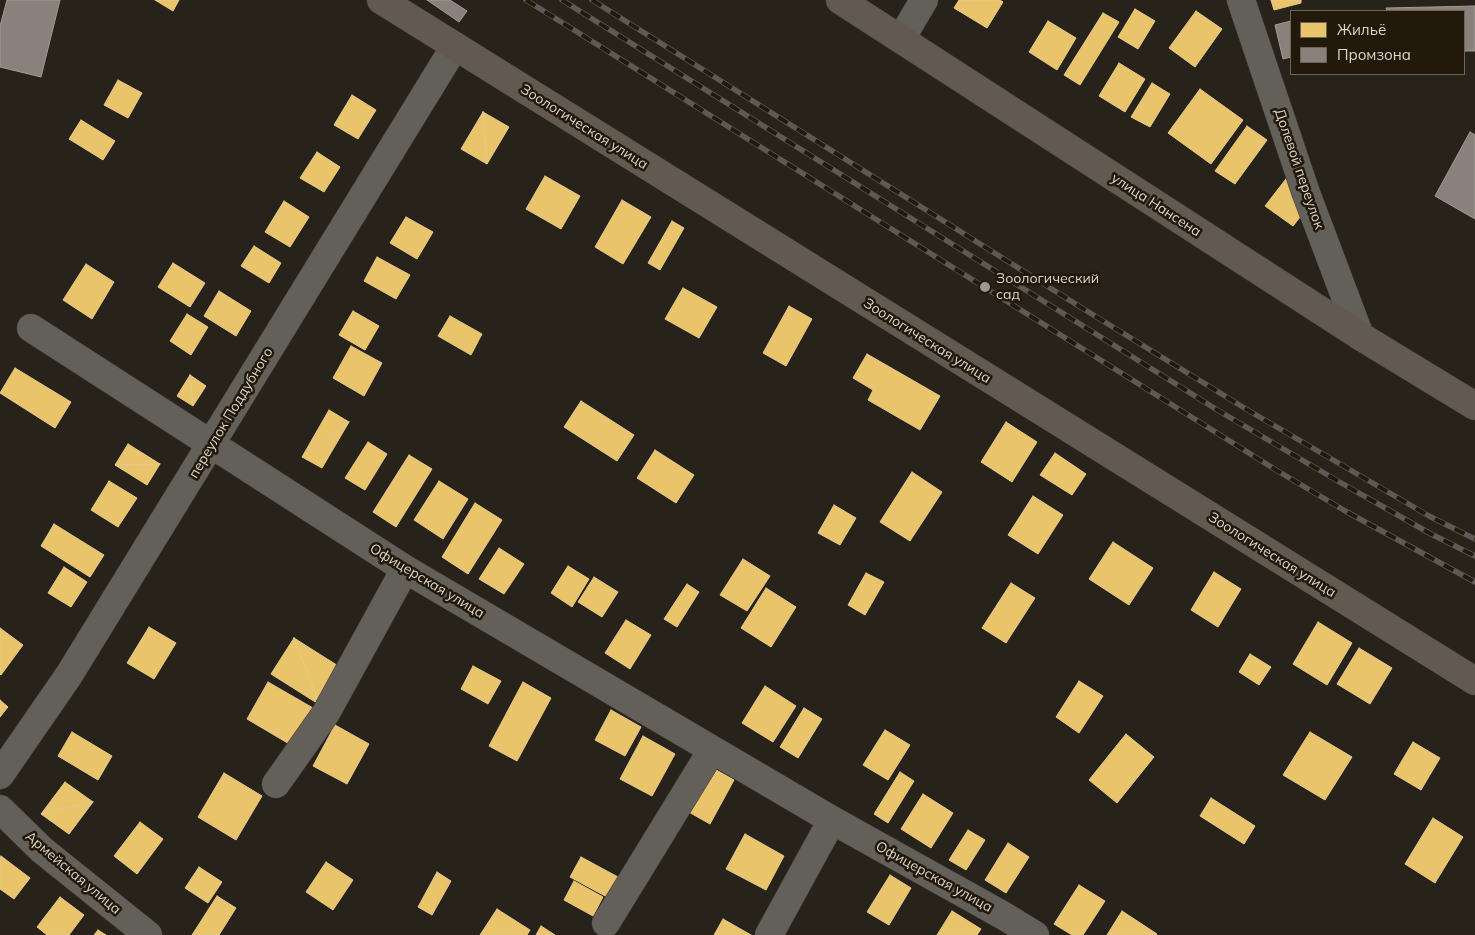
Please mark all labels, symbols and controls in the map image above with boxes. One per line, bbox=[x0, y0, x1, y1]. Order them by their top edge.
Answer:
legend bbox=[1290, 10, 1465, 75]
text: Жильё bbox=[1337, 20, 1386, 39]
text: Промзона bbox=[1337, 45, 1411, 64]
street label: Зоологическая улица bbox=[517, 81, 651, 173]
street label: Долевой переулок bbox=[1270, 106, 1328, 232]
street label: улица Нансена bbox=[1108, 170, 1204, 240]
place label: Зоологический сад bbox=[996, 271, 1099, 304]
marker: Зоологический сад bbox=[978, 280, 992, 294]
street label: Зоологическая улица bbox=[860, 295, 994, 387]
street label: переулок Поддубного bbox=[185, 345, 277, 481]
street label: Зоологическая улица bbox=[1205, 509, 1339, 601]
street label: Офицерская улица bbox=[367, 540, 487, 622]
street label: Армейская улица bbox=[22, 828, 124, 918]
street label: Офицерская улица bbox=[873, 838, 995, 916]

